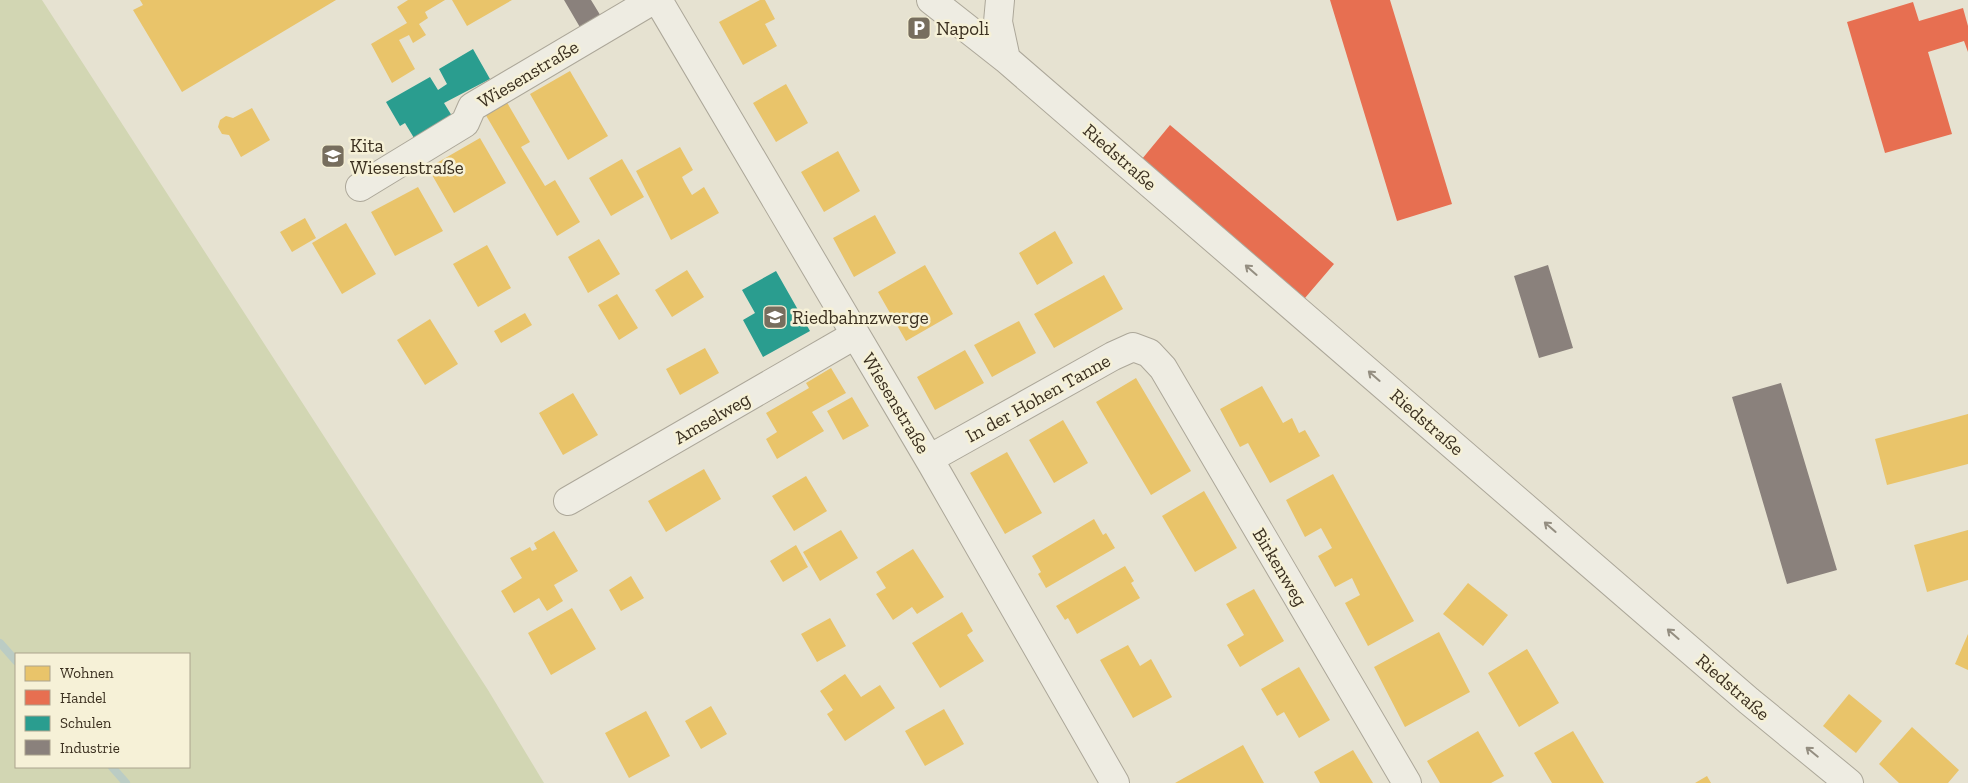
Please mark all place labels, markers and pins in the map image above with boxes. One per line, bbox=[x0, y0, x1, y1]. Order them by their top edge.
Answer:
parking icon: Napoli bbox=[906, 15, 932, 41]
place label: Napoli bbox=[936, 17, 989, 40]
place label: Kita Wiesenstraße bbox=[350, 134, 464, 179]
school or university icon: Kita Wiesenstraße bbox=[320, 143, 346, 169]
school or university icon: Riedbahnzwerge bbox=[762, 304, 788, 330]
place label: Riedbahnzwerge bbox=[792, 306, 929, 329]

